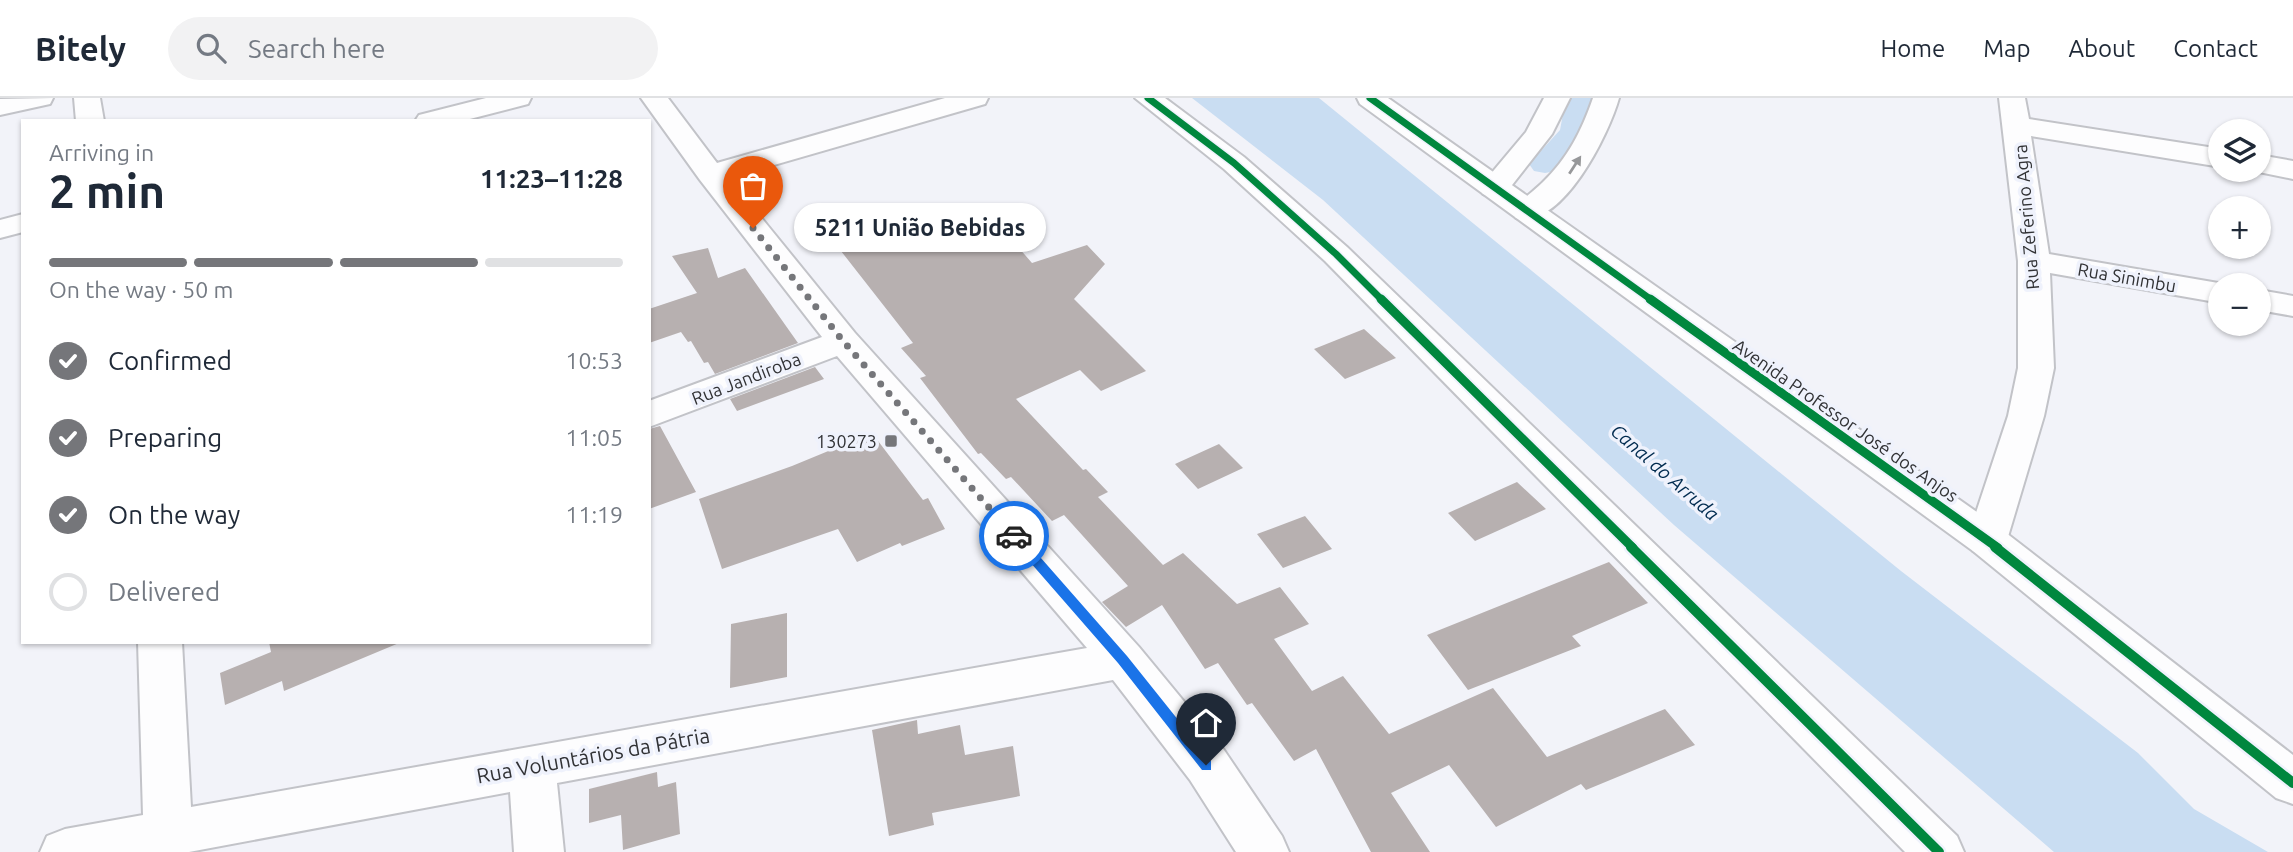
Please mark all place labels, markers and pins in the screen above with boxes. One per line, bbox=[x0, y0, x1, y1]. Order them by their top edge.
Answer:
pin bbox=[723, 156, 783, 228]
callout: 5211 União Bebidas bbox=[795, 204, 1047, 252]
place label: 130273 bbox=[816, 431, 877, 451]
marker: 130273 bbox=[883, 433, 899, 449]
pin bbox=[1176, 693, 1236, 765]

